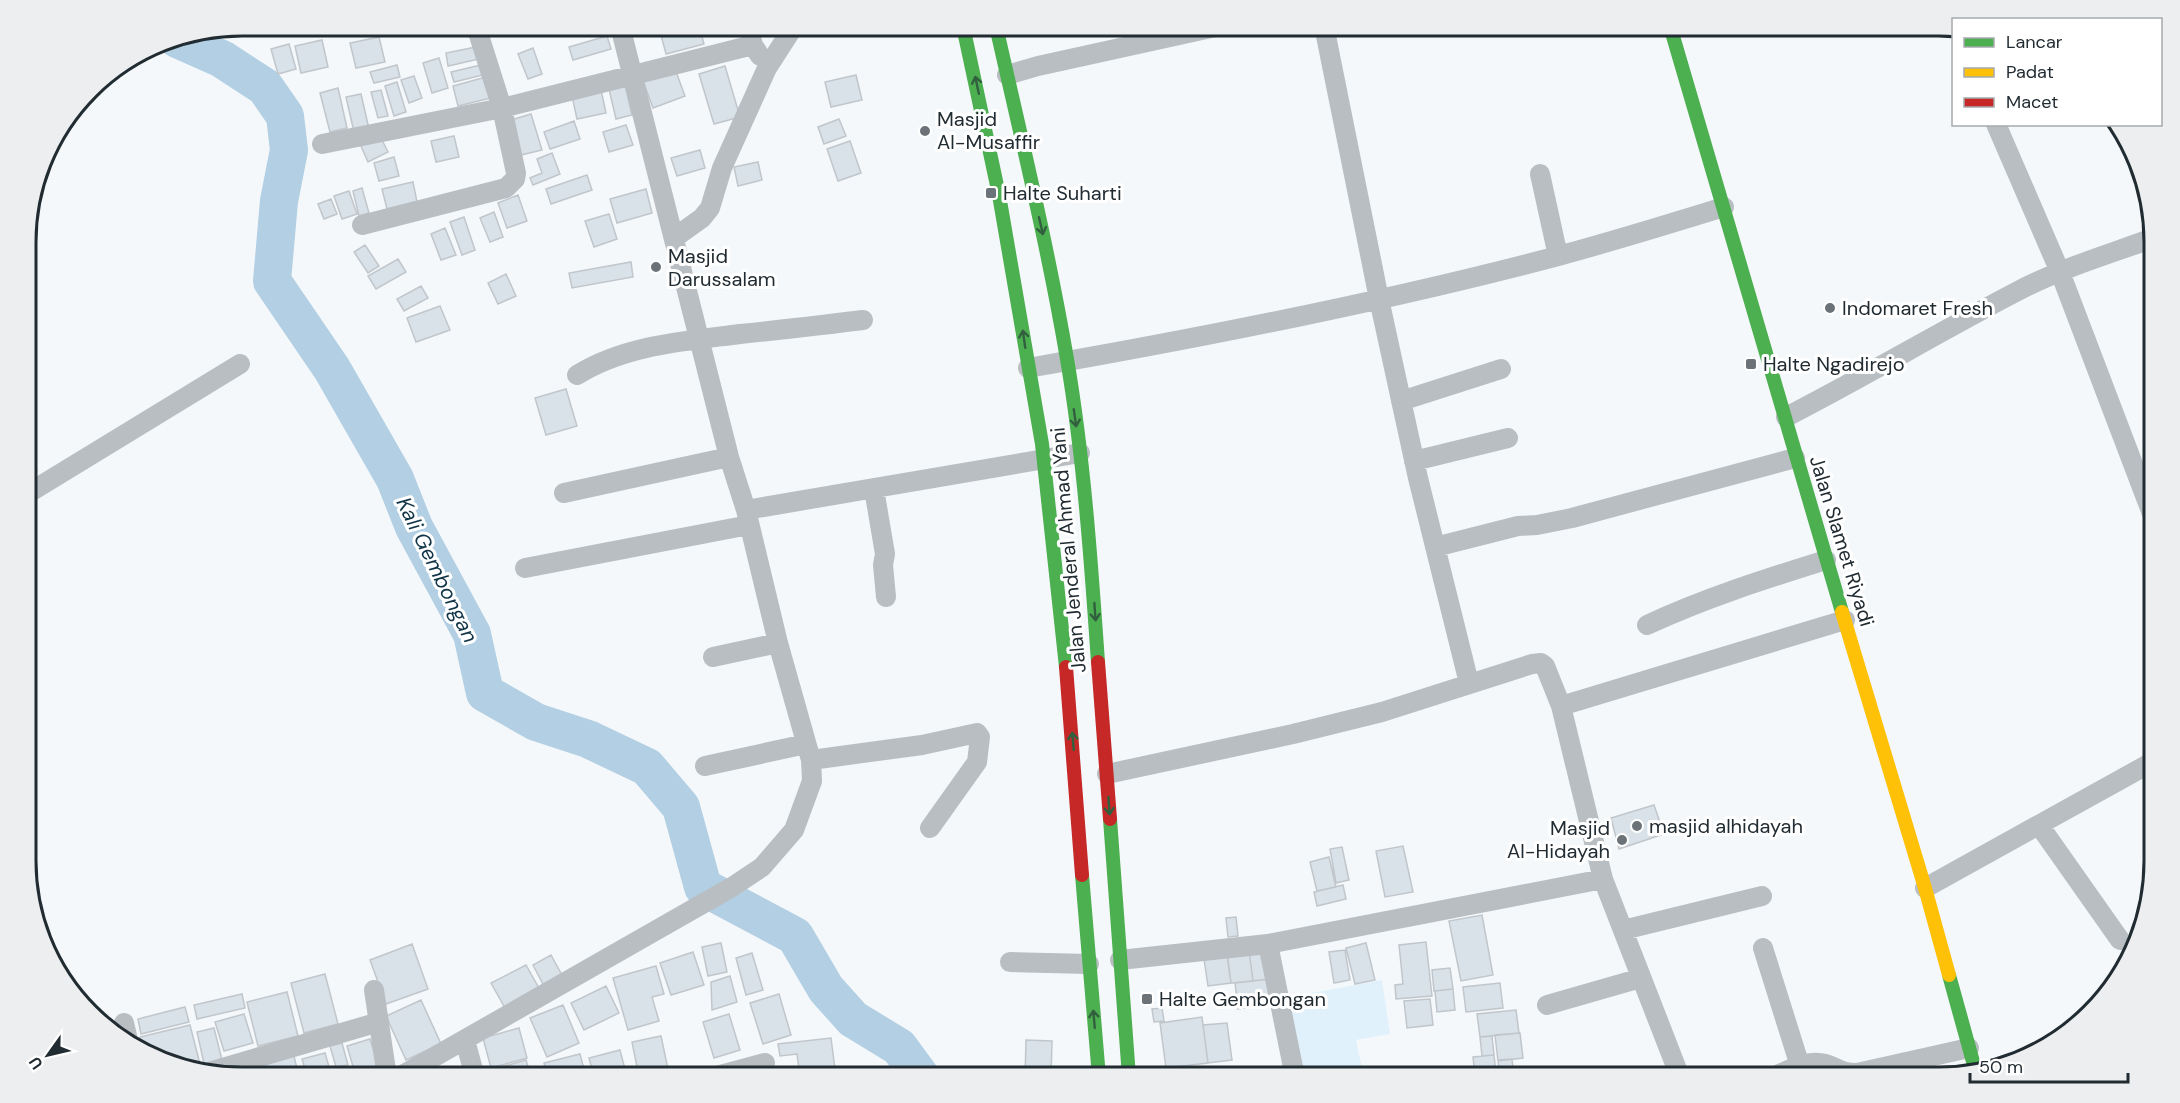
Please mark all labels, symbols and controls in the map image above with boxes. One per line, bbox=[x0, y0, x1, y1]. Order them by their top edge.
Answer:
legend bbox=[1952, 18, 2162, 126]
text: Lancar bbox=[2006, 30, 2063, 54]
text: Padat bbox=[2006, 60, 2054, 84]
one-way arrow bbox=[970, 76, 982, 95]
text: Macet bbox=[2006, 90, 2058, 114]
place label: Masjid Al-Musaffir bbox=[937, 106, 1040, 155]
marker: Masjid Al-Musaffir bbox=[918, 124, 932, 138]
place label: Halte Suharti bbox=[1003, 180, 1122, 206]
marker: Halte Suharti bbox=[984, 186, 998, 200]
one-way arrow bbox=[1035, 216, 1047, 235]
place label: Masjid Darussalam bbox=[668, 243, 776, 292]
marker: Masjid Darussalam bbox=[649, 260, 663, 274]
place label: Indomaret Fresh bbox=[1842, 295, 1993, 321]
marker: Indomaret Fresh bbox=[1823, 301, 1837, 315]
one-way arrow bbox=[1019, 330, 1030, 349]
place label: Halte Ngadirejo bbox=[1763, 351, 1905, 377]
marker: Halte Ngadirejo bbox=[1744, 357, 1758, 371]
one-way arrow bbox=[1069, 408, 1080, 427]
street label: Jalan Jenderal Ahmad Yani bbox=[1044, 426, 1092, 674]
street label: Jalan Slamet Riyadi bbox=[1804, 452, 1880, 630]
water label: Kali Gembongan bbox=[390, 493, 484, 647]
one-way arrow bbox=[1089, 601, 1100, 621]
one-way arrow bbox=[1067, 731, 1078, 751]
one-way arrow bbox=[1104, 796, 1115, 816]
place label: masjid alhidayah bbox=[1649, 813, 1803, 839]
place label: Masjid Al-Hidayah bbox=[1507, 815, 1610, 864]
marker: masjid alhidayah bbox=[1630, 819, 1644, 833]
marker: Masjid Al-Hidayah bbox=[1615, 833, 1629, 847]
place label: Halte Gembongan bbox=[1159, 986, 1326, 1012]
marker: Halte Gembongan bbox=[1140, 992, 1154, 1006]
one-way arrow bbox=[1088, 1010, 1099, 1029]
north arrow bbox=[18, 1025, 78, 1085]
scale bar bbox=[1970, 1046, 2128, 1084]
text: U bbox=[24, 1053, 48, 1074]
text: 50 m bbox=[1979, 1055, 2023, 1079]

